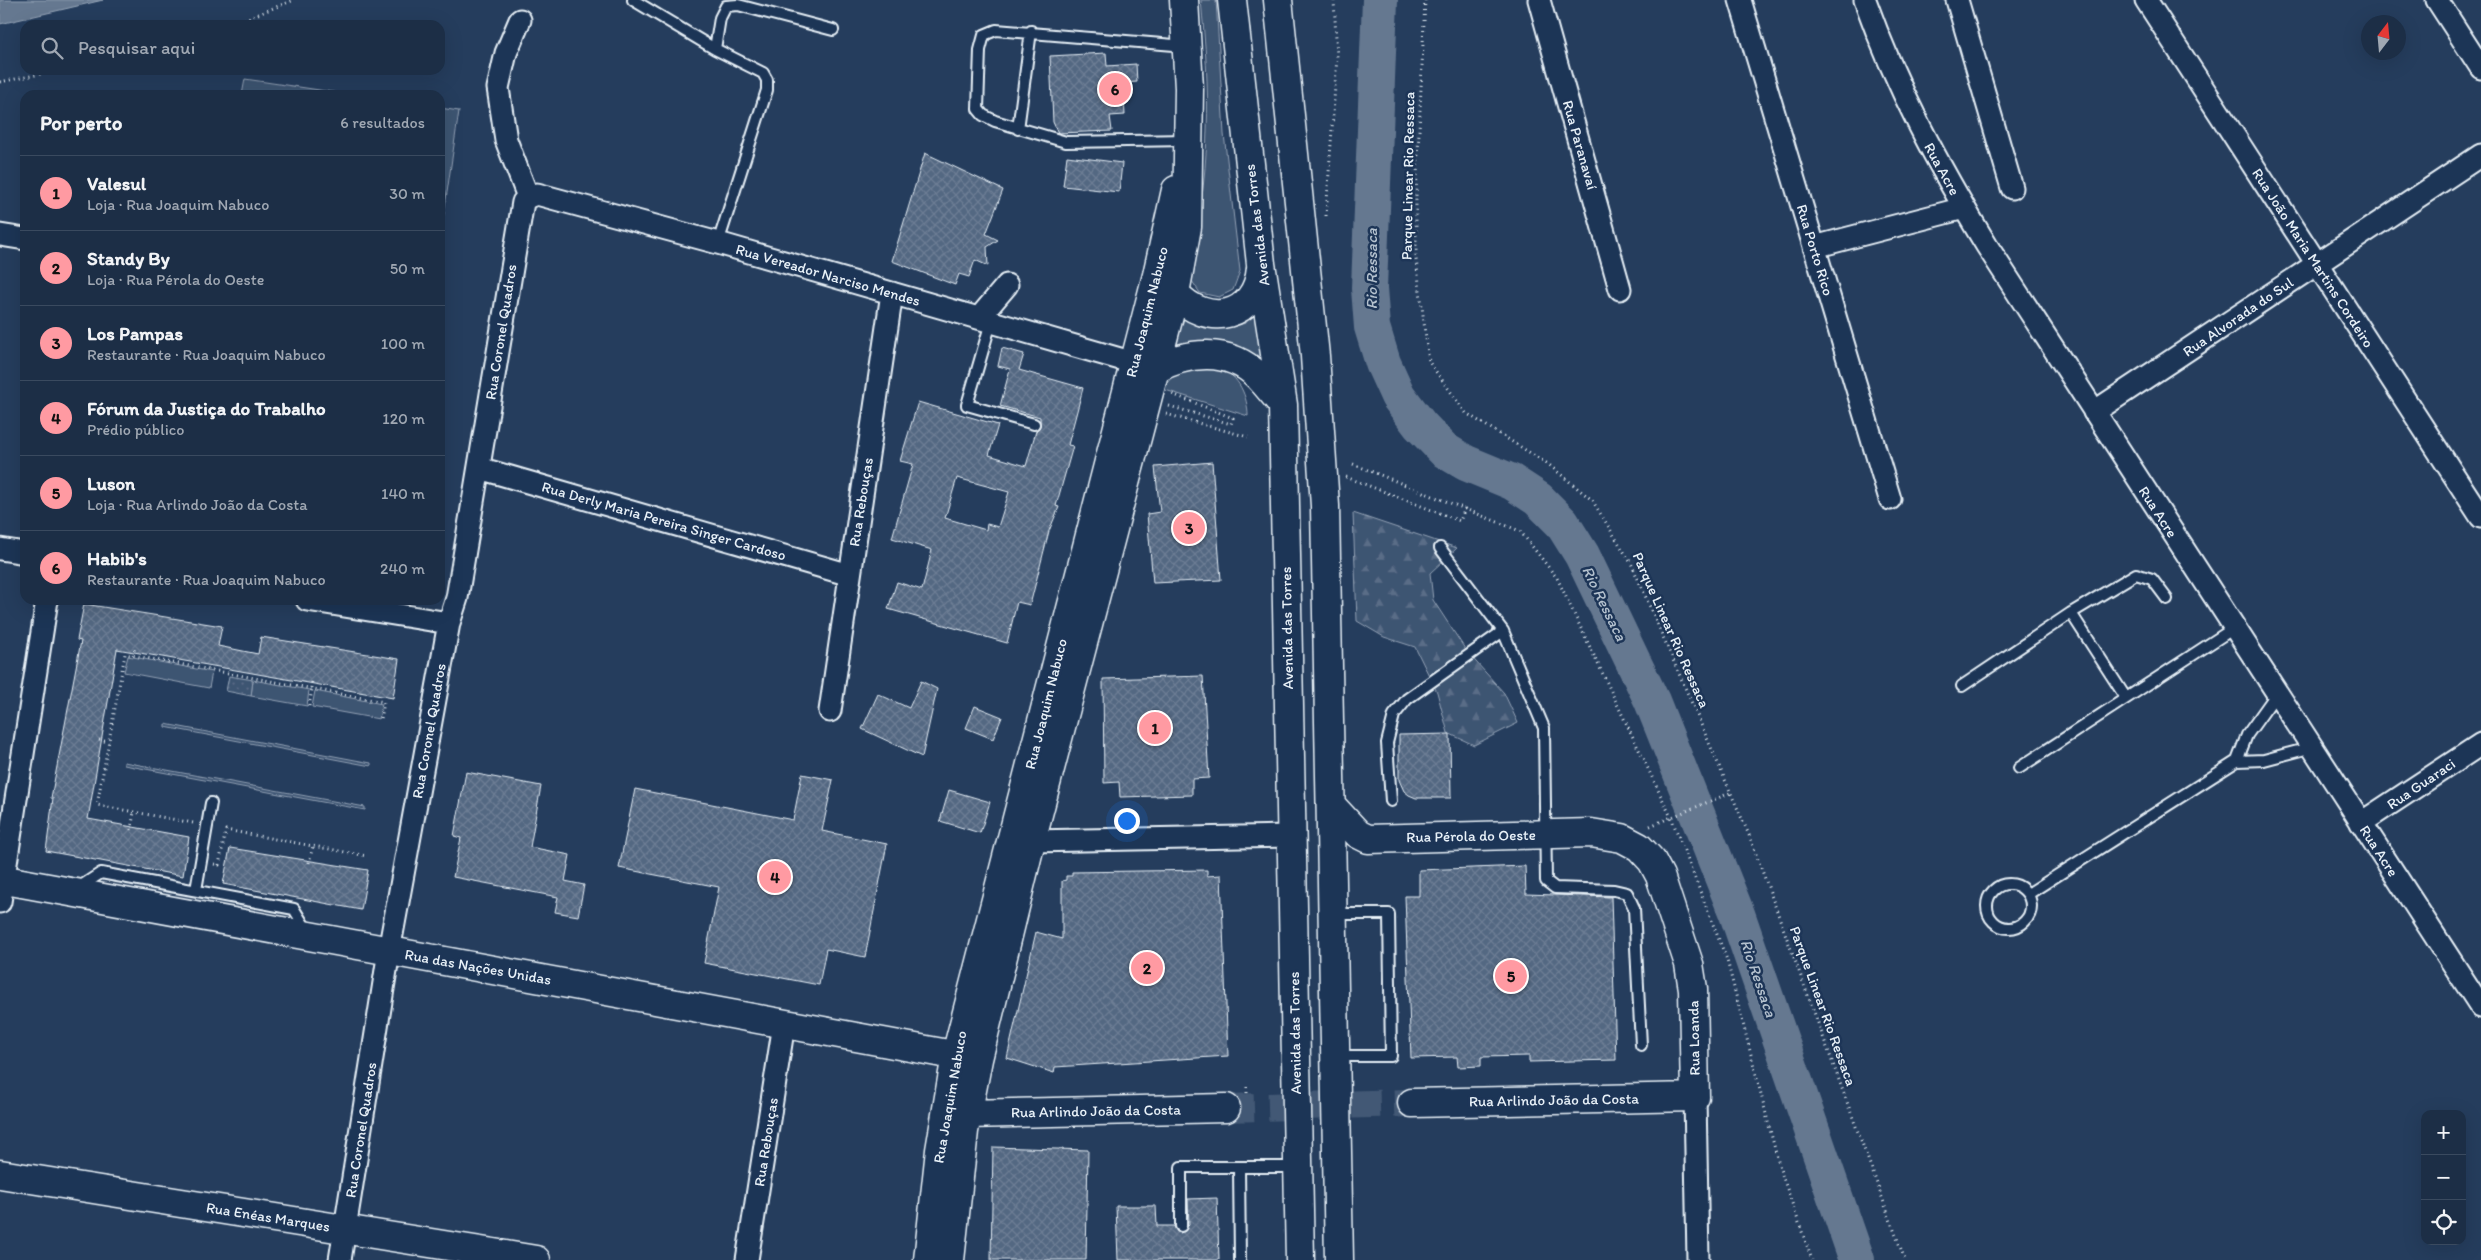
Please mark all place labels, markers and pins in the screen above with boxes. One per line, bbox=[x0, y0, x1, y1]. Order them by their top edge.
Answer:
pin: 6 bbox=[1099, 70, 1131, 108]
pin: 3 bbox=[1173, 509, 1205, 547]
pin: 1 bbox=[1139, 709, 1171, 747]
pin: 4 bbox=[759, 858, 791, 896]
pin: 2 bbox=[1131, 949, 1163, 987]
pin: 5 bbox=[1495, 957, 1527, 995]

